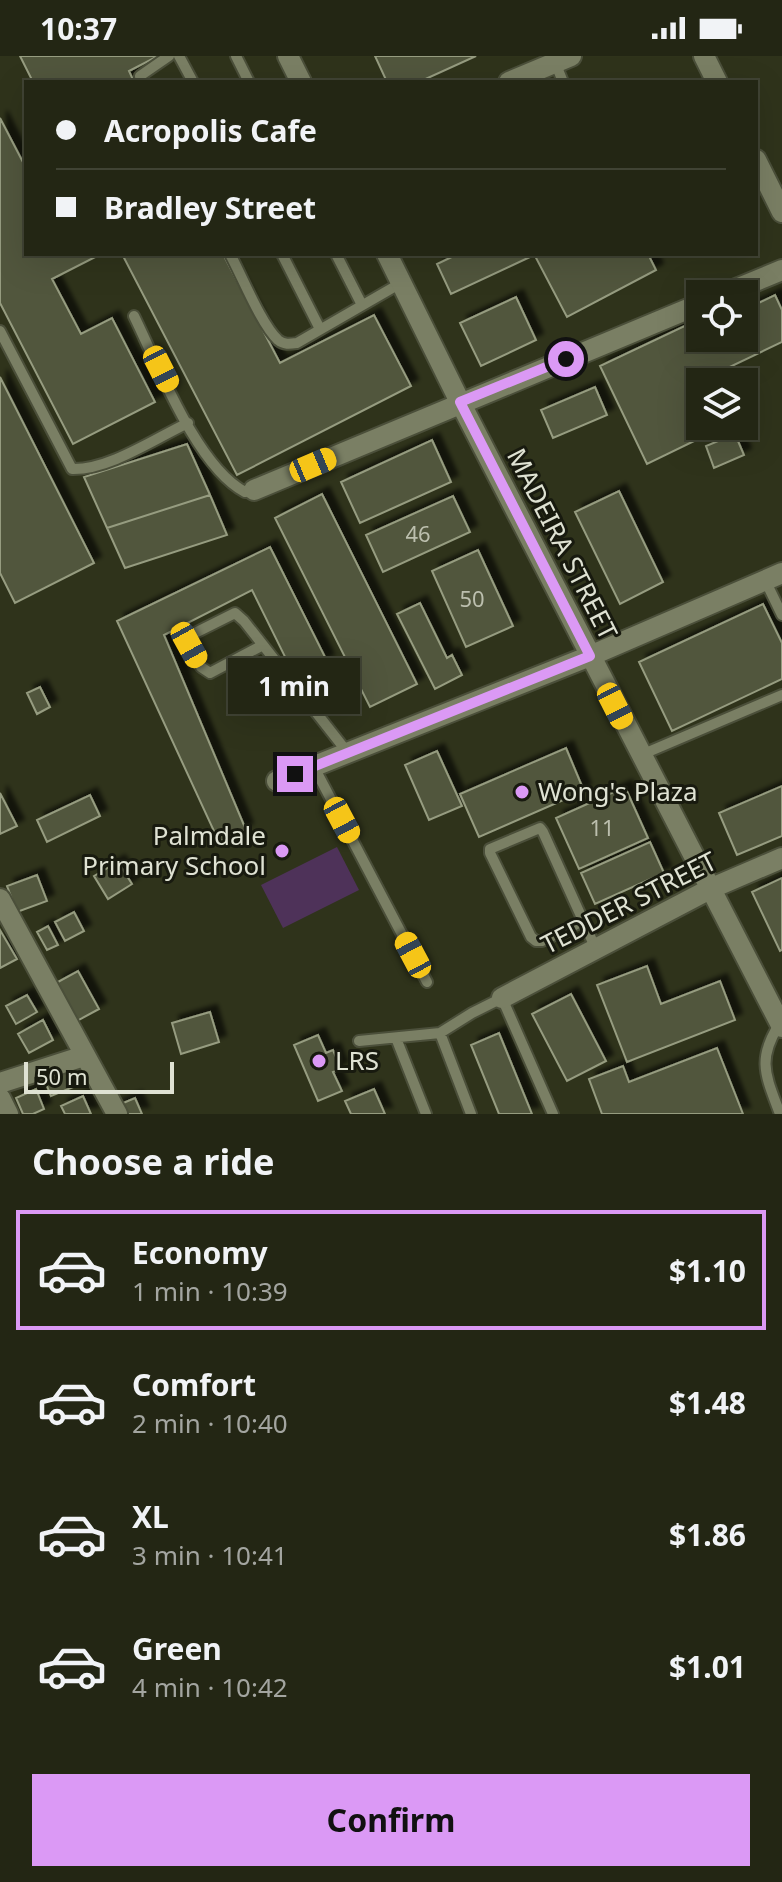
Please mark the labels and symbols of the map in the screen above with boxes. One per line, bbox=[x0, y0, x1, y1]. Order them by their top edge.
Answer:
route start bbox=[548, 341, 584, 377]
car bbox=[139, 342, 183, 396]
street label: MADEIRA STREET bbox=[499, 442, 627, 646]
car bbox=[286, 445, 340, 485]
house number: 46 bbox=[405, 518, 431, 548]
house number: 50 bbox=[459, 583, 485, 613]
car bbox=[167, 618, 211, 672]
callout: 1 min bbox=[229, 658, 361, 714]
car bbox=[593, 679, 637, 733]
route end bbox=[277, 756, 313, 792]
place label: Wong's Plaza bbox=[538, 773, 698, 809]
marker: Wong's Plaza bbox=[513, 783, 531, 801]
car bbox=[320, 793, 364, 847]
house number: 11 bbox=[589, 812, 615, 842]
place label: Palmdale Primary School bbox=[82, 817, 266, 883]
marker: Palmdale Primary School bbox=[273, 842, 291, 860]
street label: TEDDER STREET bbox=[535, 842, 723, 962]
car bbox=[391, 928, 435, 982]
place label: LRS bbox=[335, 1042, 379, 1078]
marker: LRS bbox=[310, 1052, 328, 1070]
scale bar bbox=[24, 1058, 174, 1094]

